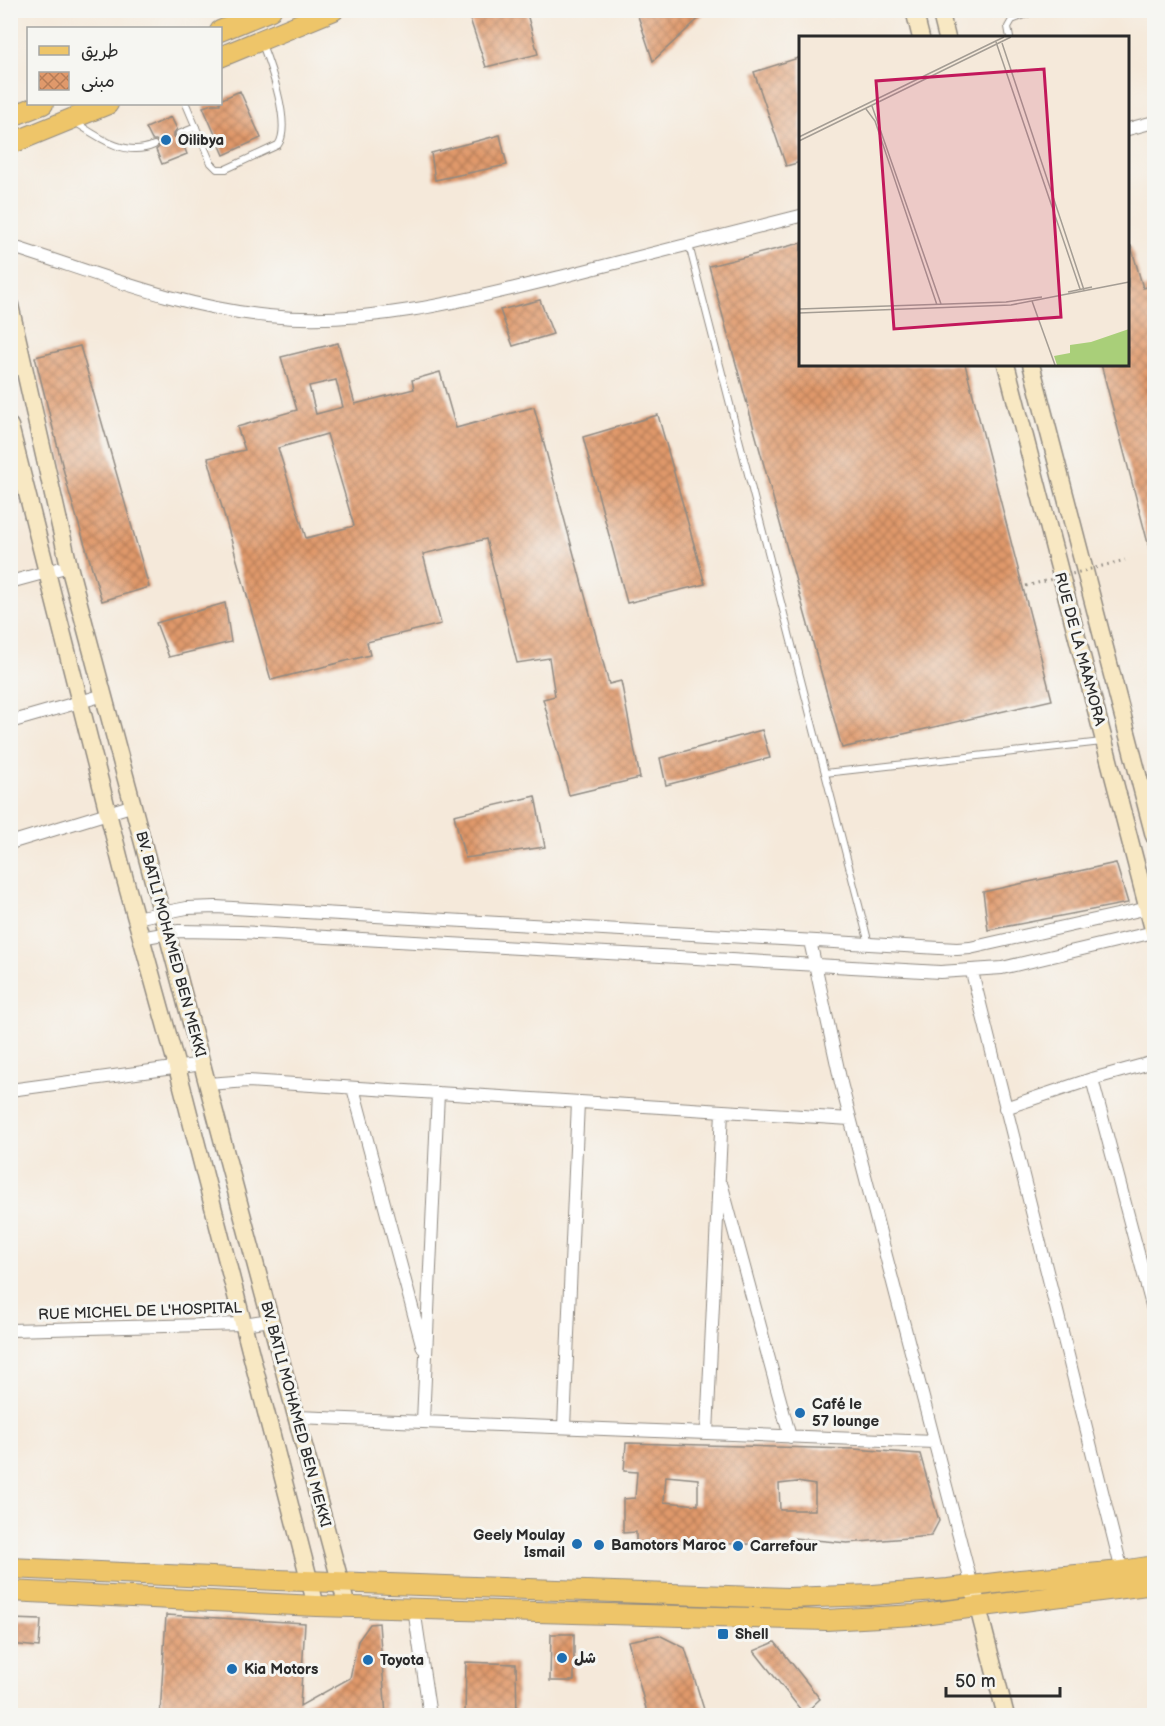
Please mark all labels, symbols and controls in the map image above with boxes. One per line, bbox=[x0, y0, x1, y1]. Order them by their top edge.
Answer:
legend bbox=[27, 27, 222, 105]
inset map bbox=[799, 36, 1129, 366]
text: طريق bbox=[81, 41, 119, 62]
text: مبنى bbox=[81, 71, 115, 92]
place label: Oilibya bbox=[178, 131, 224, 150]
marker: Oilibya bbox=[159, 133, 173, 147]
street label: RUE DE LA MAAMORA bbox=[1050, 570, 1109, 729]
street label: BV. BATLI MOHAMED BEN MEKKI bbox=[131, 829, 210, 1060]
street label: RUE MICHEL DE L'HOSPITAL bbox=[38, 1298, 243, 1325]
street label: BV. BATLI MOHAMED BEN MEKKI bbox=[256, 1299, 335, 1530]
place label: Café le 57 lounge bbox=[812, 1395, 880, 1431]
marker: Café le 57 lounge bbox=[793, 1406, 807, 1420]
place label: Geely Moulay Ismail bbox=[473, 1526, 565, 1562]
place label: Bamotors Maroc bbox=[611, 1536, 726, 1555]
marker: Geely Moulay Ismail bbox=[570, 1537, 584, 1551]
place label: Carrefour bbox=[750, 1537, 819, 1556]
marker: Bamotors Maroc bbox=[592, 1538, 606, 1552]
marker: Carrefour bbox=[731, 1539, 745, 1553]
place label: Shell bbox=[735, 1625, 768, 1644]
marker: Shell bbox=[716, 1627, 730, 1641]
place label: شل bbox=[574, 1649, 596, 1668]
place label: Toyota bbox=[380, 1651, 424, 1670]
marker: شل bbox=[555, 1651, 569, 1665]
marker: Toyota bbox=[361, 1653, 375, 1667]
place label: Kia Motors bbox=[244, 1660, 318, 1679]
scale bar bbox=[946, 1660, 1060, 1698]
marker: Kia Motors bbox=[225, 1662, 239, 1676]
text: 50 m bbox=[955, 1671, 996, 1692]

